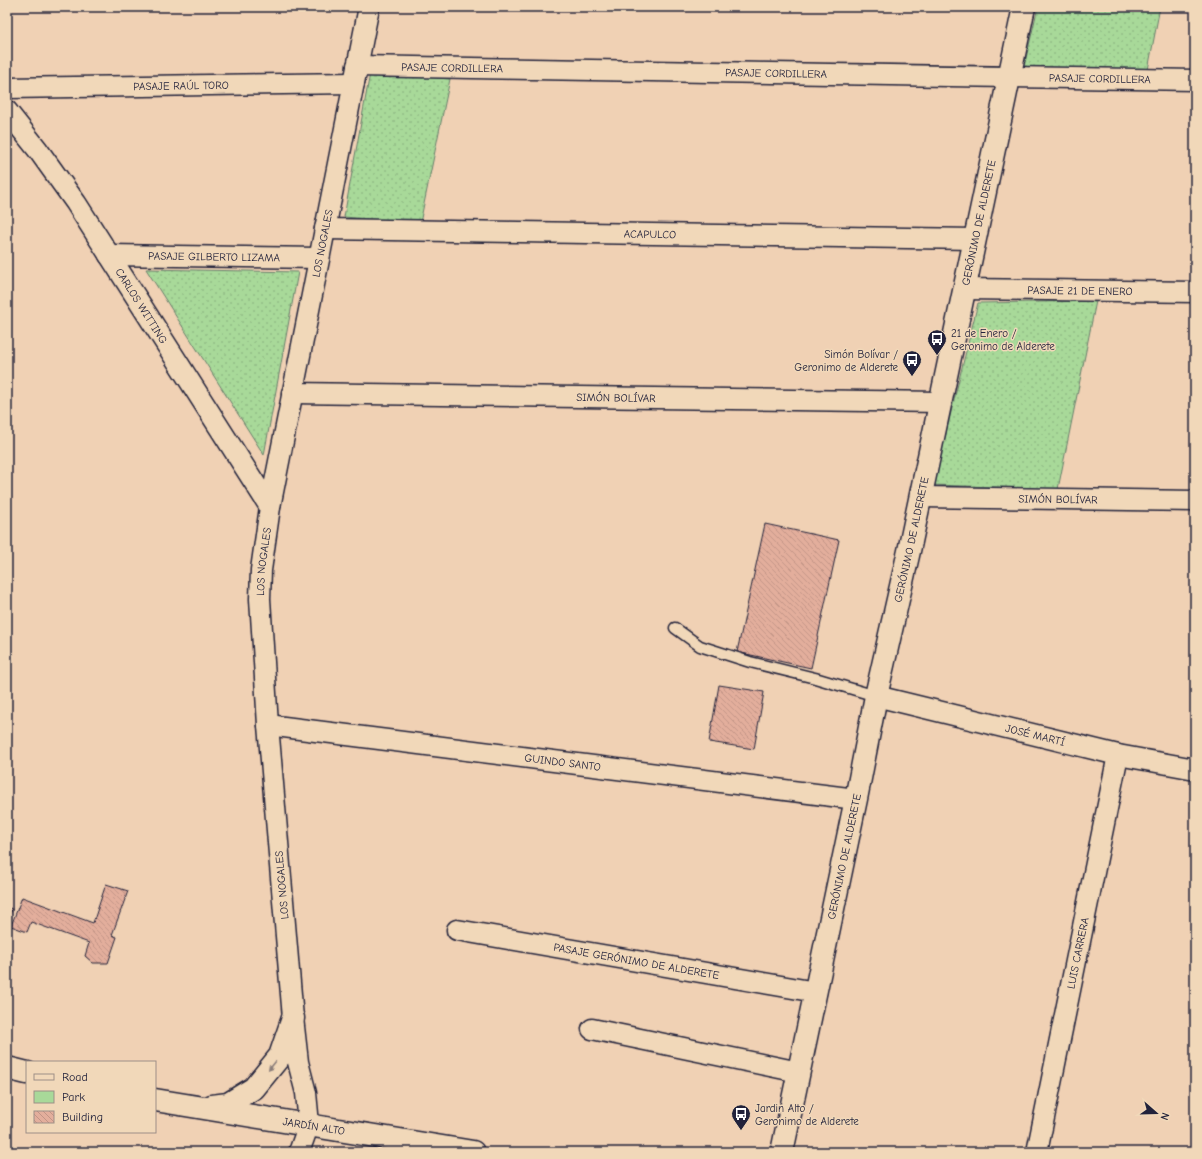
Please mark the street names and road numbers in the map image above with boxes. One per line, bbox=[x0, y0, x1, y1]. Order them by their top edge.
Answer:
street label: PASAJE CORDILLERA bbox=[401, 60, 504, 75]
street label: PASAJE CORDILLERA bbox=[725, 66, 828, 80]
street label: PASAJE CORDILLERA bbox=[1049, 71, 1152, 86]
street label: PASAJE RAÚL TORO bbox=[133, 78, 229, 93]
street label: GERÓNIMO DE ALDERETE bbox=[959, 158, 998, 287]
street label: LOS NOGALES bbox=[309, 208, 335, 278]
street label: ACAPULCO bbox=[624, 227, 676, 241]
street label: PASAJE GILBERTO LIZAMA bbox=[148, 249, 281, 264]
street label: CARLOS WITTING bbox=[113, 266, 170, 346]
street label: PASAJE 21 DE ENERO bbox=[1027, 283, 1133, 298]
street label: SIMÓN BOLÍVAR bbox=[576, 390, 656, 405]
street label: GERÓNIMO DE ALDERETE bbox=[891, 475, 931, 603]
street label: SIMÓN BOLÍVAR bbox=[1018, 491, 1098, 506]
street label: LOS NOGALES bbox=[254, 527, 274, 596]
street label: JOSÉ MARTÍ bbox=[1004, 721, 1067, 748]
street label: GUINDO SANTO bbox=[524, 751, 602, 773]
street label: GERÓNIMO DE ALDERETE bbox=[824, 792, 863, 920]
street label: LOS NOGALES bbox=[273, 850, 291, 920]
street label: LUIS CARRERA bbox=[1064, 916, 1091, 990]
street label: PASAJE GERÓNIMO DE ALDERETE bbox=[552, 940, 721, 982]
street label: JARDÍN ALTO bbox=[282, 1114, 346, 1137]

